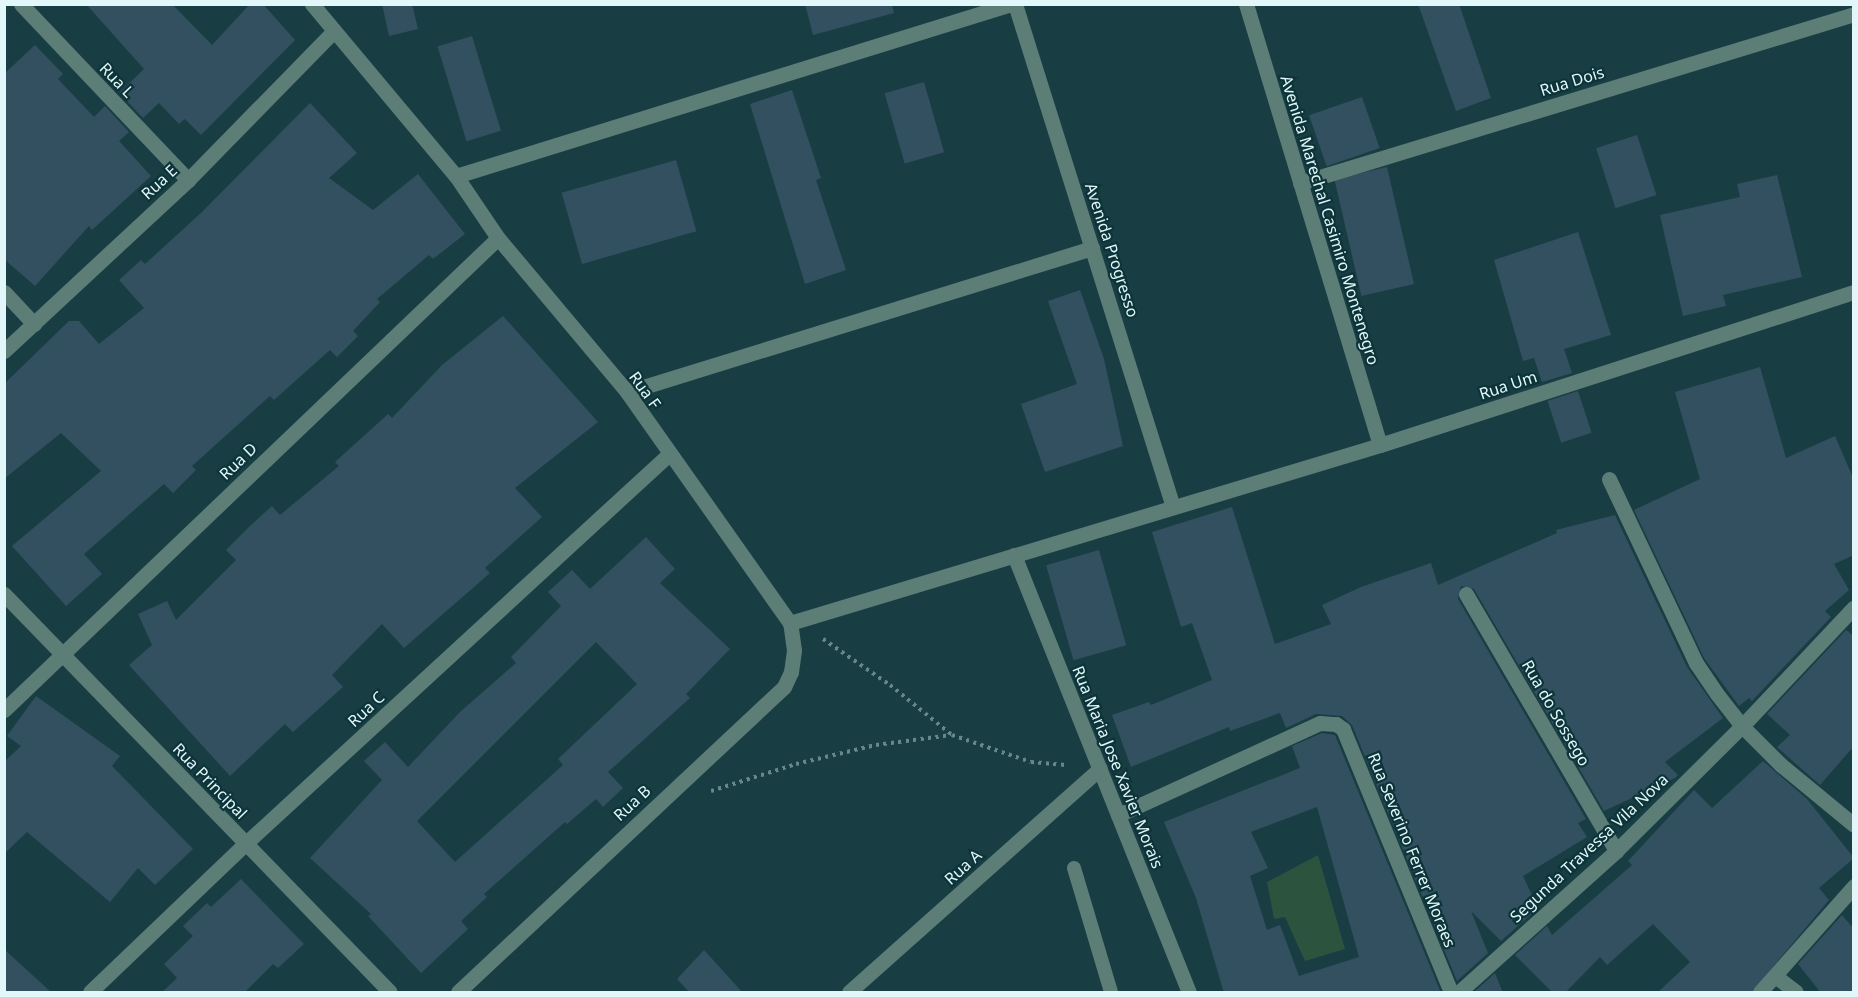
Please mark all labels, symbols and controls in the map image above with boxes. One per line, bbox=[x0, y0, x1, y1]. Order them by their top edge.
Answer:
street label: Rua L bbox=[96, 58, 138, 102]
street label: Rua Dois bbox=[1538, 62, 1606, 100]
street label: Avenida Marechal Casimiro Montenegro bbox=[1277, 73, 1383, 367]
street label: Rua E bbox=[137, 161, 181, 203]
street label: Avenida Progresso bbox=[1081, 180, 1143, 320]
street label: Rua Um bbox=[1477, 367, 1539, 403]
street label: Rua F bbox=[625, 368, 665, 412]
street label: Rua D bbox=[215, 439, 261, 483]
street label: Rua do Sossego bbox=[1518, 657, 1594, 769]
street label: Rua Maria Jose Xavier Morais bbox=[1068, 663, 1168, 871]
street label: Rua C bbox=[344, 687, 388, 731]
street label: Rua Principal bbox=[169, 739, 251, 823]
street label: Rua Severino Ferrer Moraes bbox=[1364, 750, 1460, 950]
street label: Segunda Travessa Vila Nova bbox=[1506, 770, 1672, 926]
street label: Rua B bbox=[610, 781, 654, 825]
street label: Rua A bbox=[941, 845, 985, 889]

